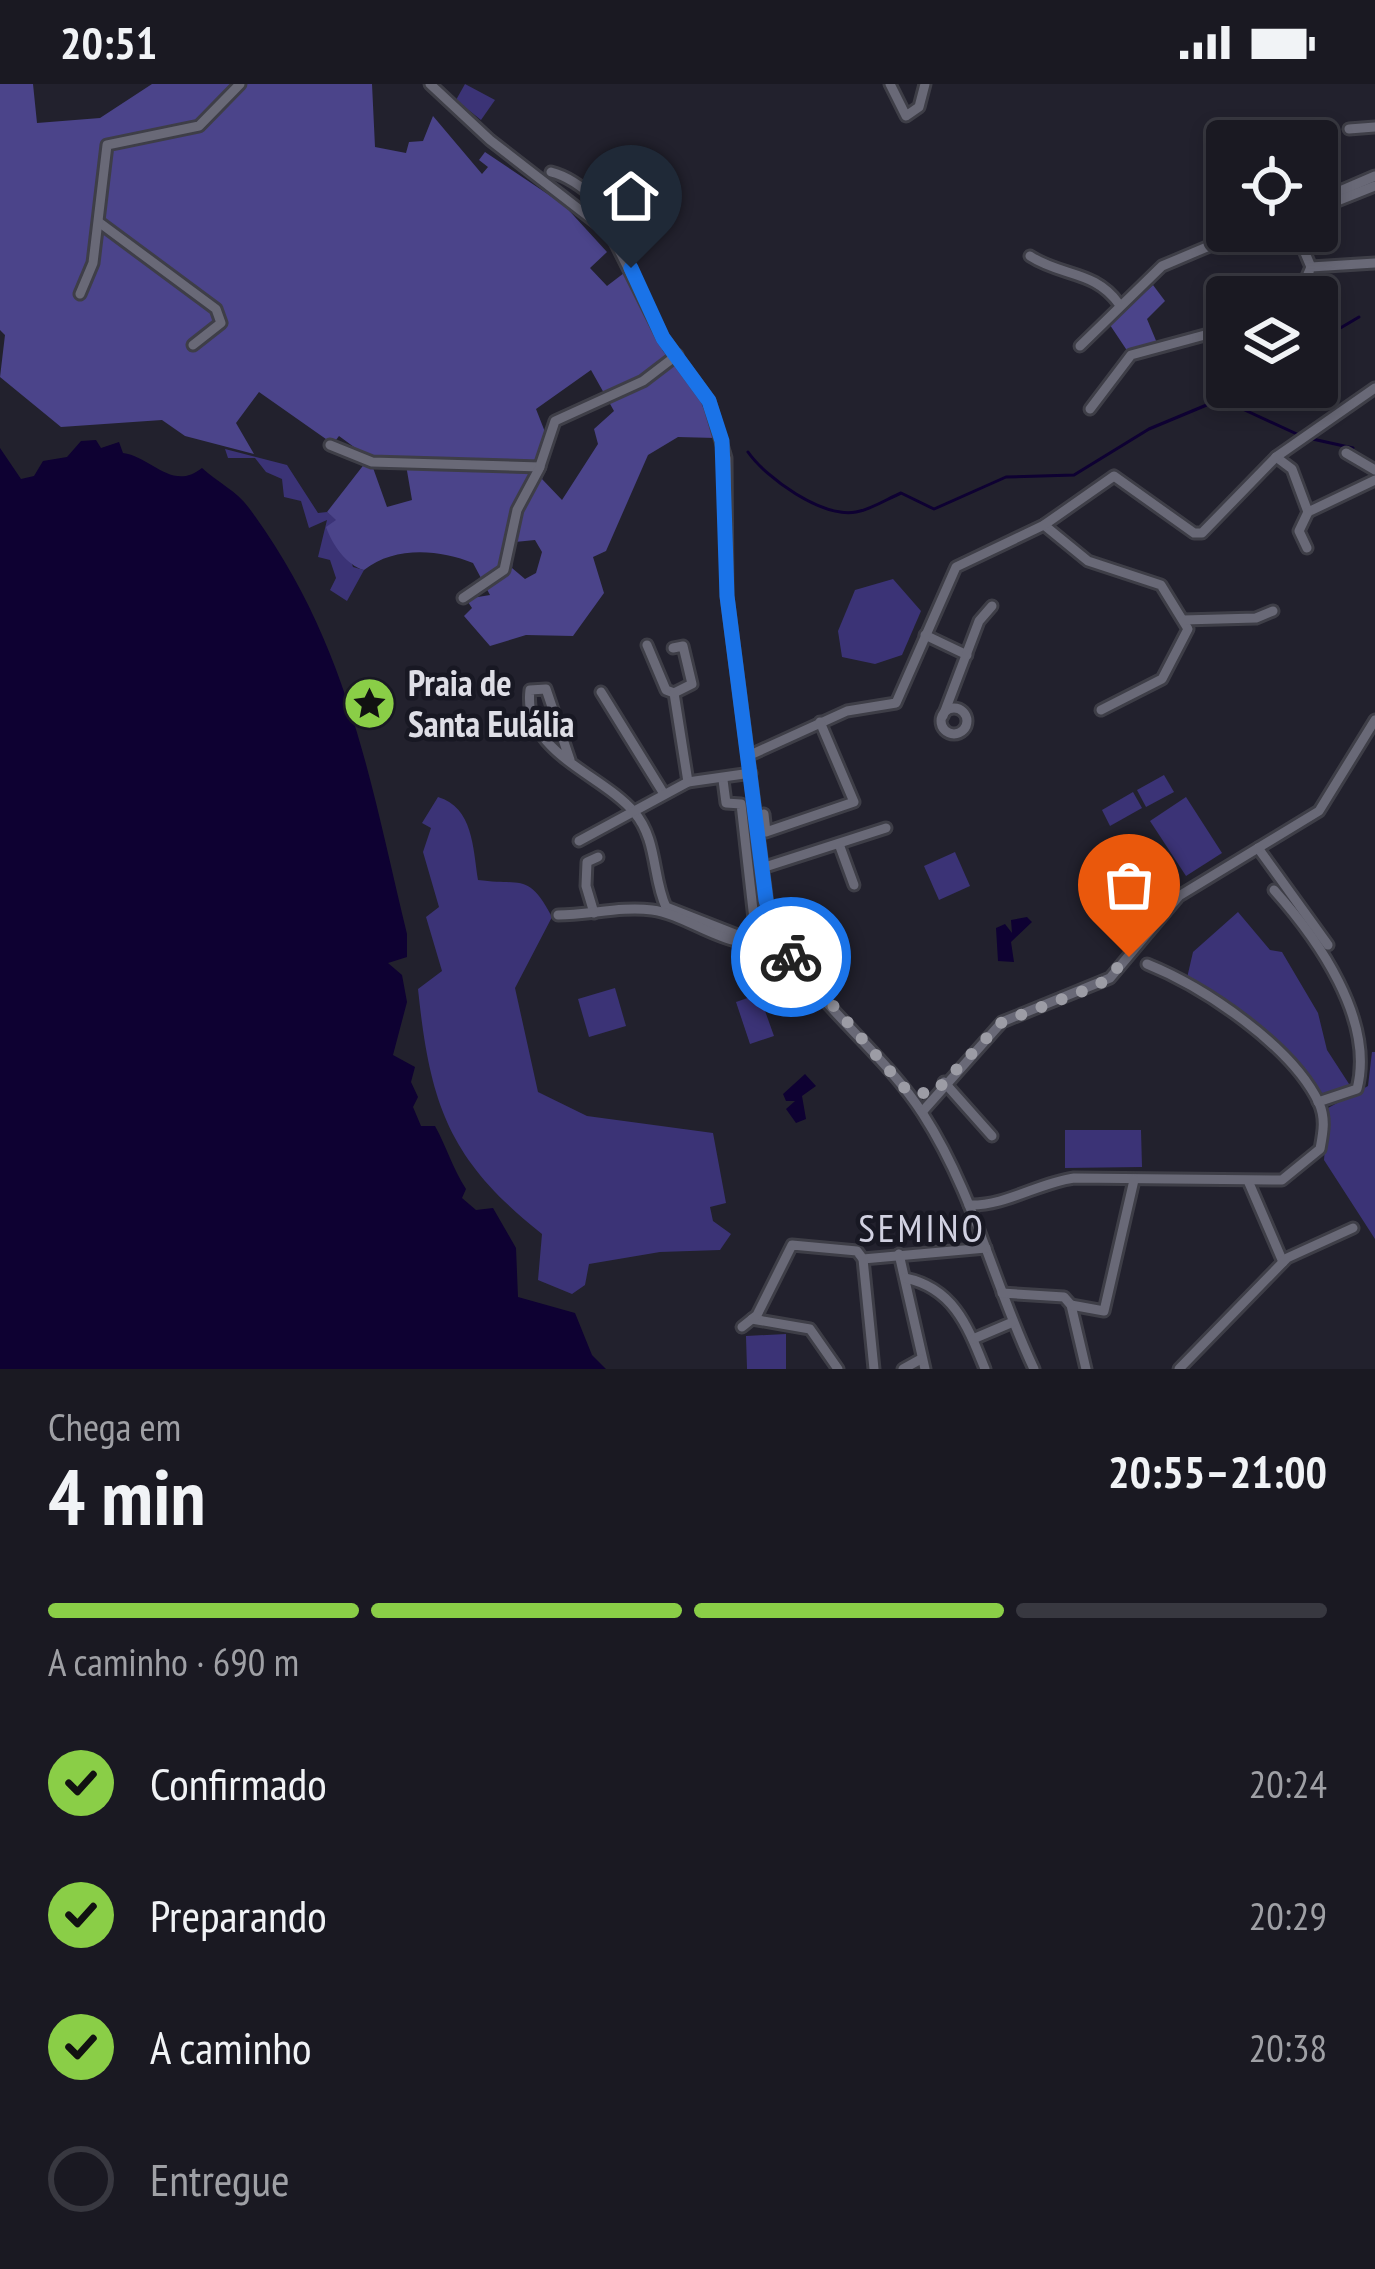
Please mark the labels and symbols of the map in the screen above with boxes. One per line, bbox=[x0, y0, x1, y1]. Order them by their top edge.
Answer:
pin bbox=[580, 145, 682, 268]
place label: Praia de Santa Eulália bbox=[408, 659, 574, 747]
place icon: Praia de Santa Eulália bbox=[341, 675, 397, 731]
pin bbox=[1078, 834, 1180, 957]
courier bbox=[731, 897, 851, 1017]
district label: SEMINO bbox=[858, 1202, 986, 1253]

